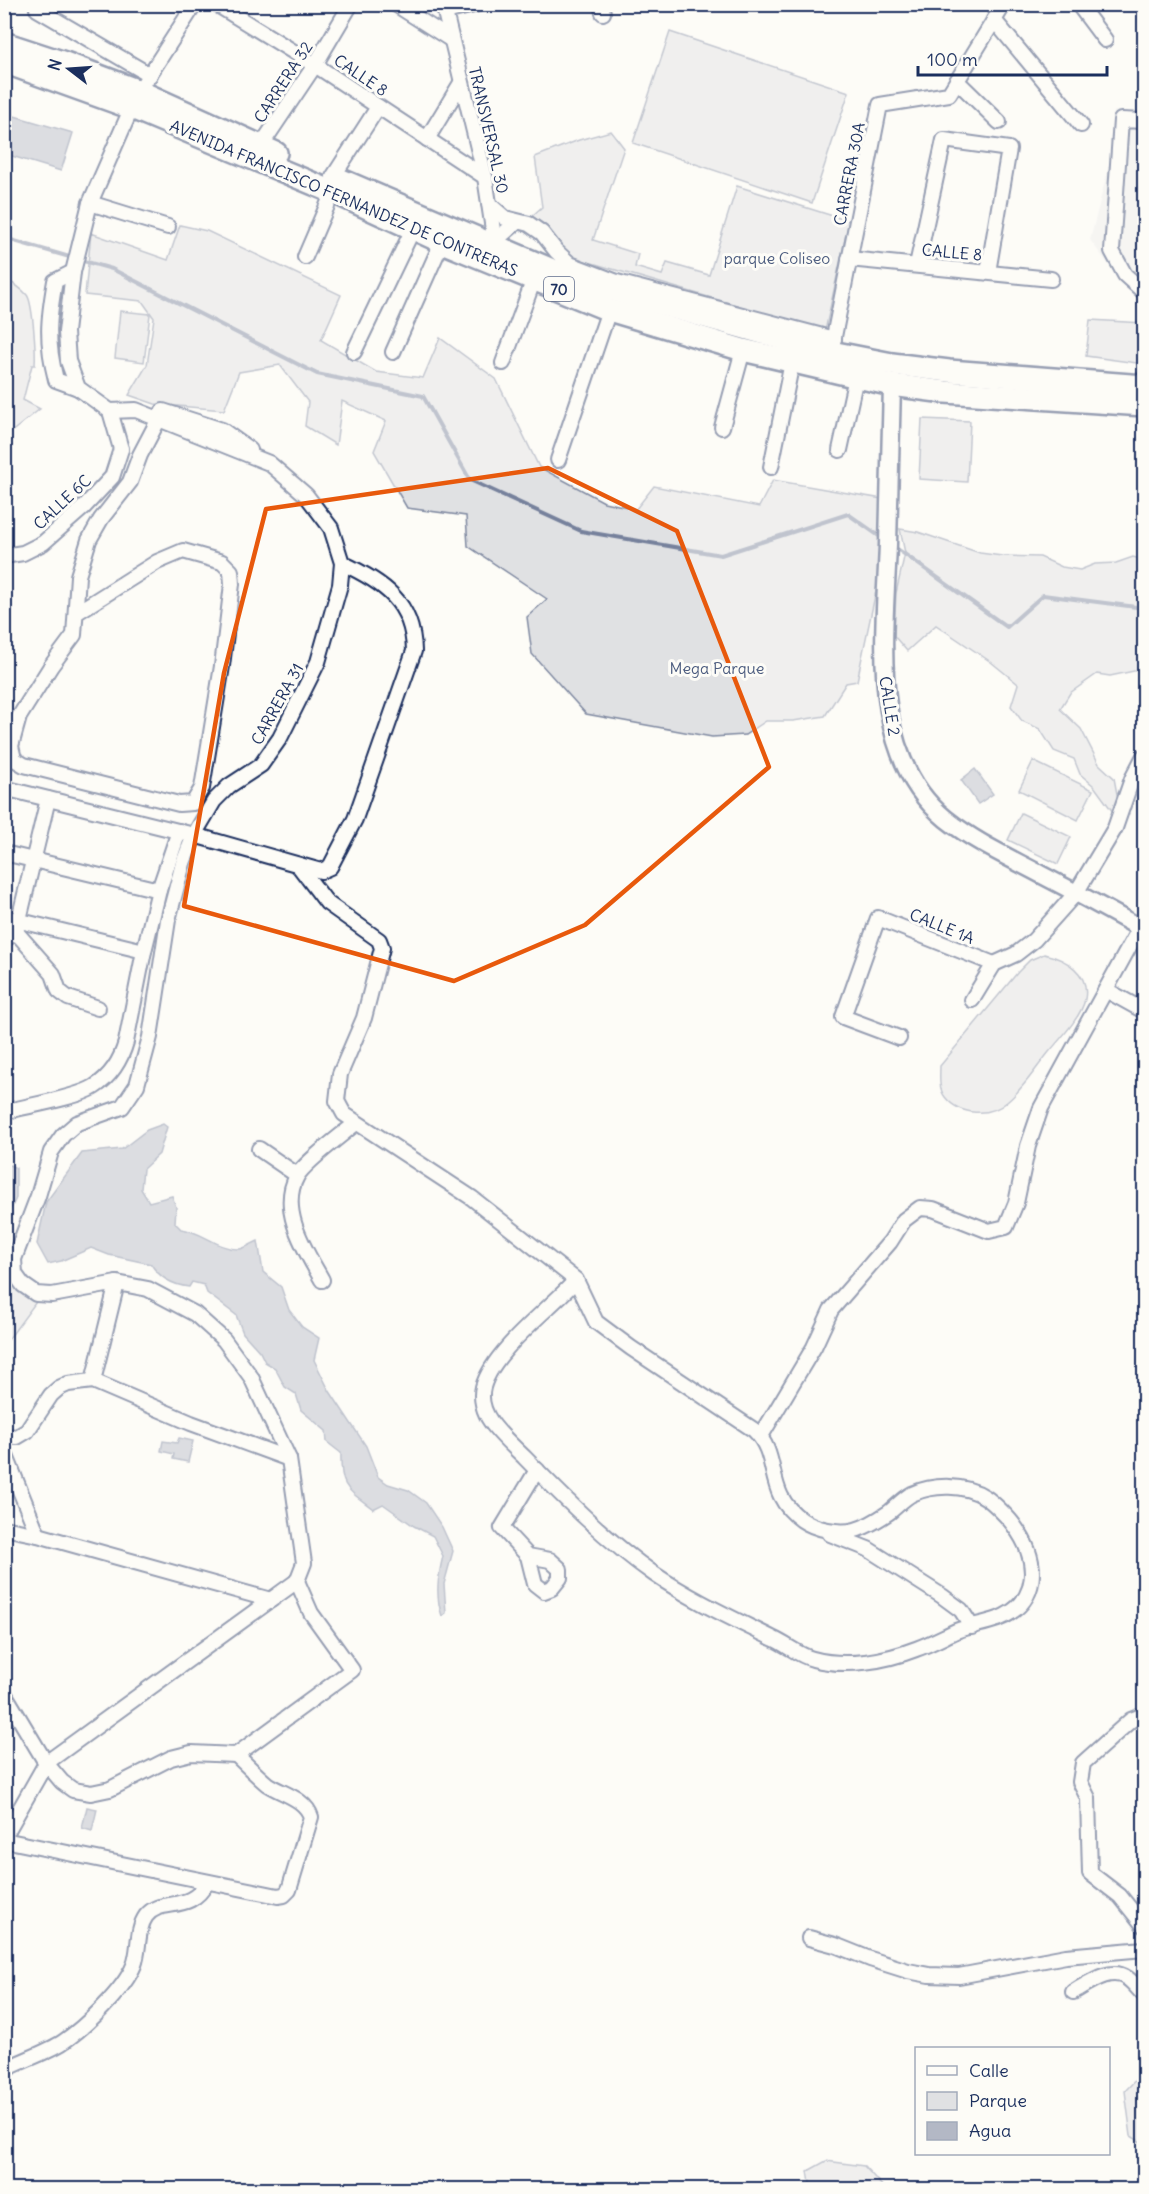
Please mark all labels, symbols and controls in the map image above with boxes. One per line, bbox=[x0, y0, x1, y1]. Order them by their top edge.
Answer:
street label: CARRERA 32 bbox=[249, 38, 317, 126]
north arrow bbox=[39, 39, 99, 99]
scale bar bbox=[918, 39, 1107, 77]
text: 100 m bbox=[927, 48, 978, 71]
street label: CALLE 8 bbox=[330, 50, 392, 100]
text: N bbox=[43, 56, 66, 73]
street label: TRANSVERSAL 30 bbox=[465, 65, 513, 195]
street label: AVENIDA FRANCISCO FERNANDEZ DE CONTRERAS bbox=[167, 115, 521, 281]
street label: CARRERA 30A bbox=[829, 121, 869, 227]
street label: CALLE 8 bbox=[921, 239, 983, 265]
park label: parque Coliseo bbox=[724, 248, 830, 268]
road number: 70 bbox=[544, 277, 574, 301]
street label: CALLE 6C bbox=[29, 470, 95, 534]
park label: Mega Parque bbox=[670, 658, 764, 678]
street label: CARRERA 31 bbox=[246, 660, 308, 748]
street label: CALLE 2 bbox=[875, 675, 905, 738]
street label: CALLE 1A bbox=[907, 904, 977, 948]
legend bbox=[915, 2047, 1110, 2155]
text: Calle bbox=[969, 2059, 1009, 2082]
text: Parque bbox=[969, 2089, 1027, 2112]
text: Agua bbox=[969, 2119, 1011, 2142]

